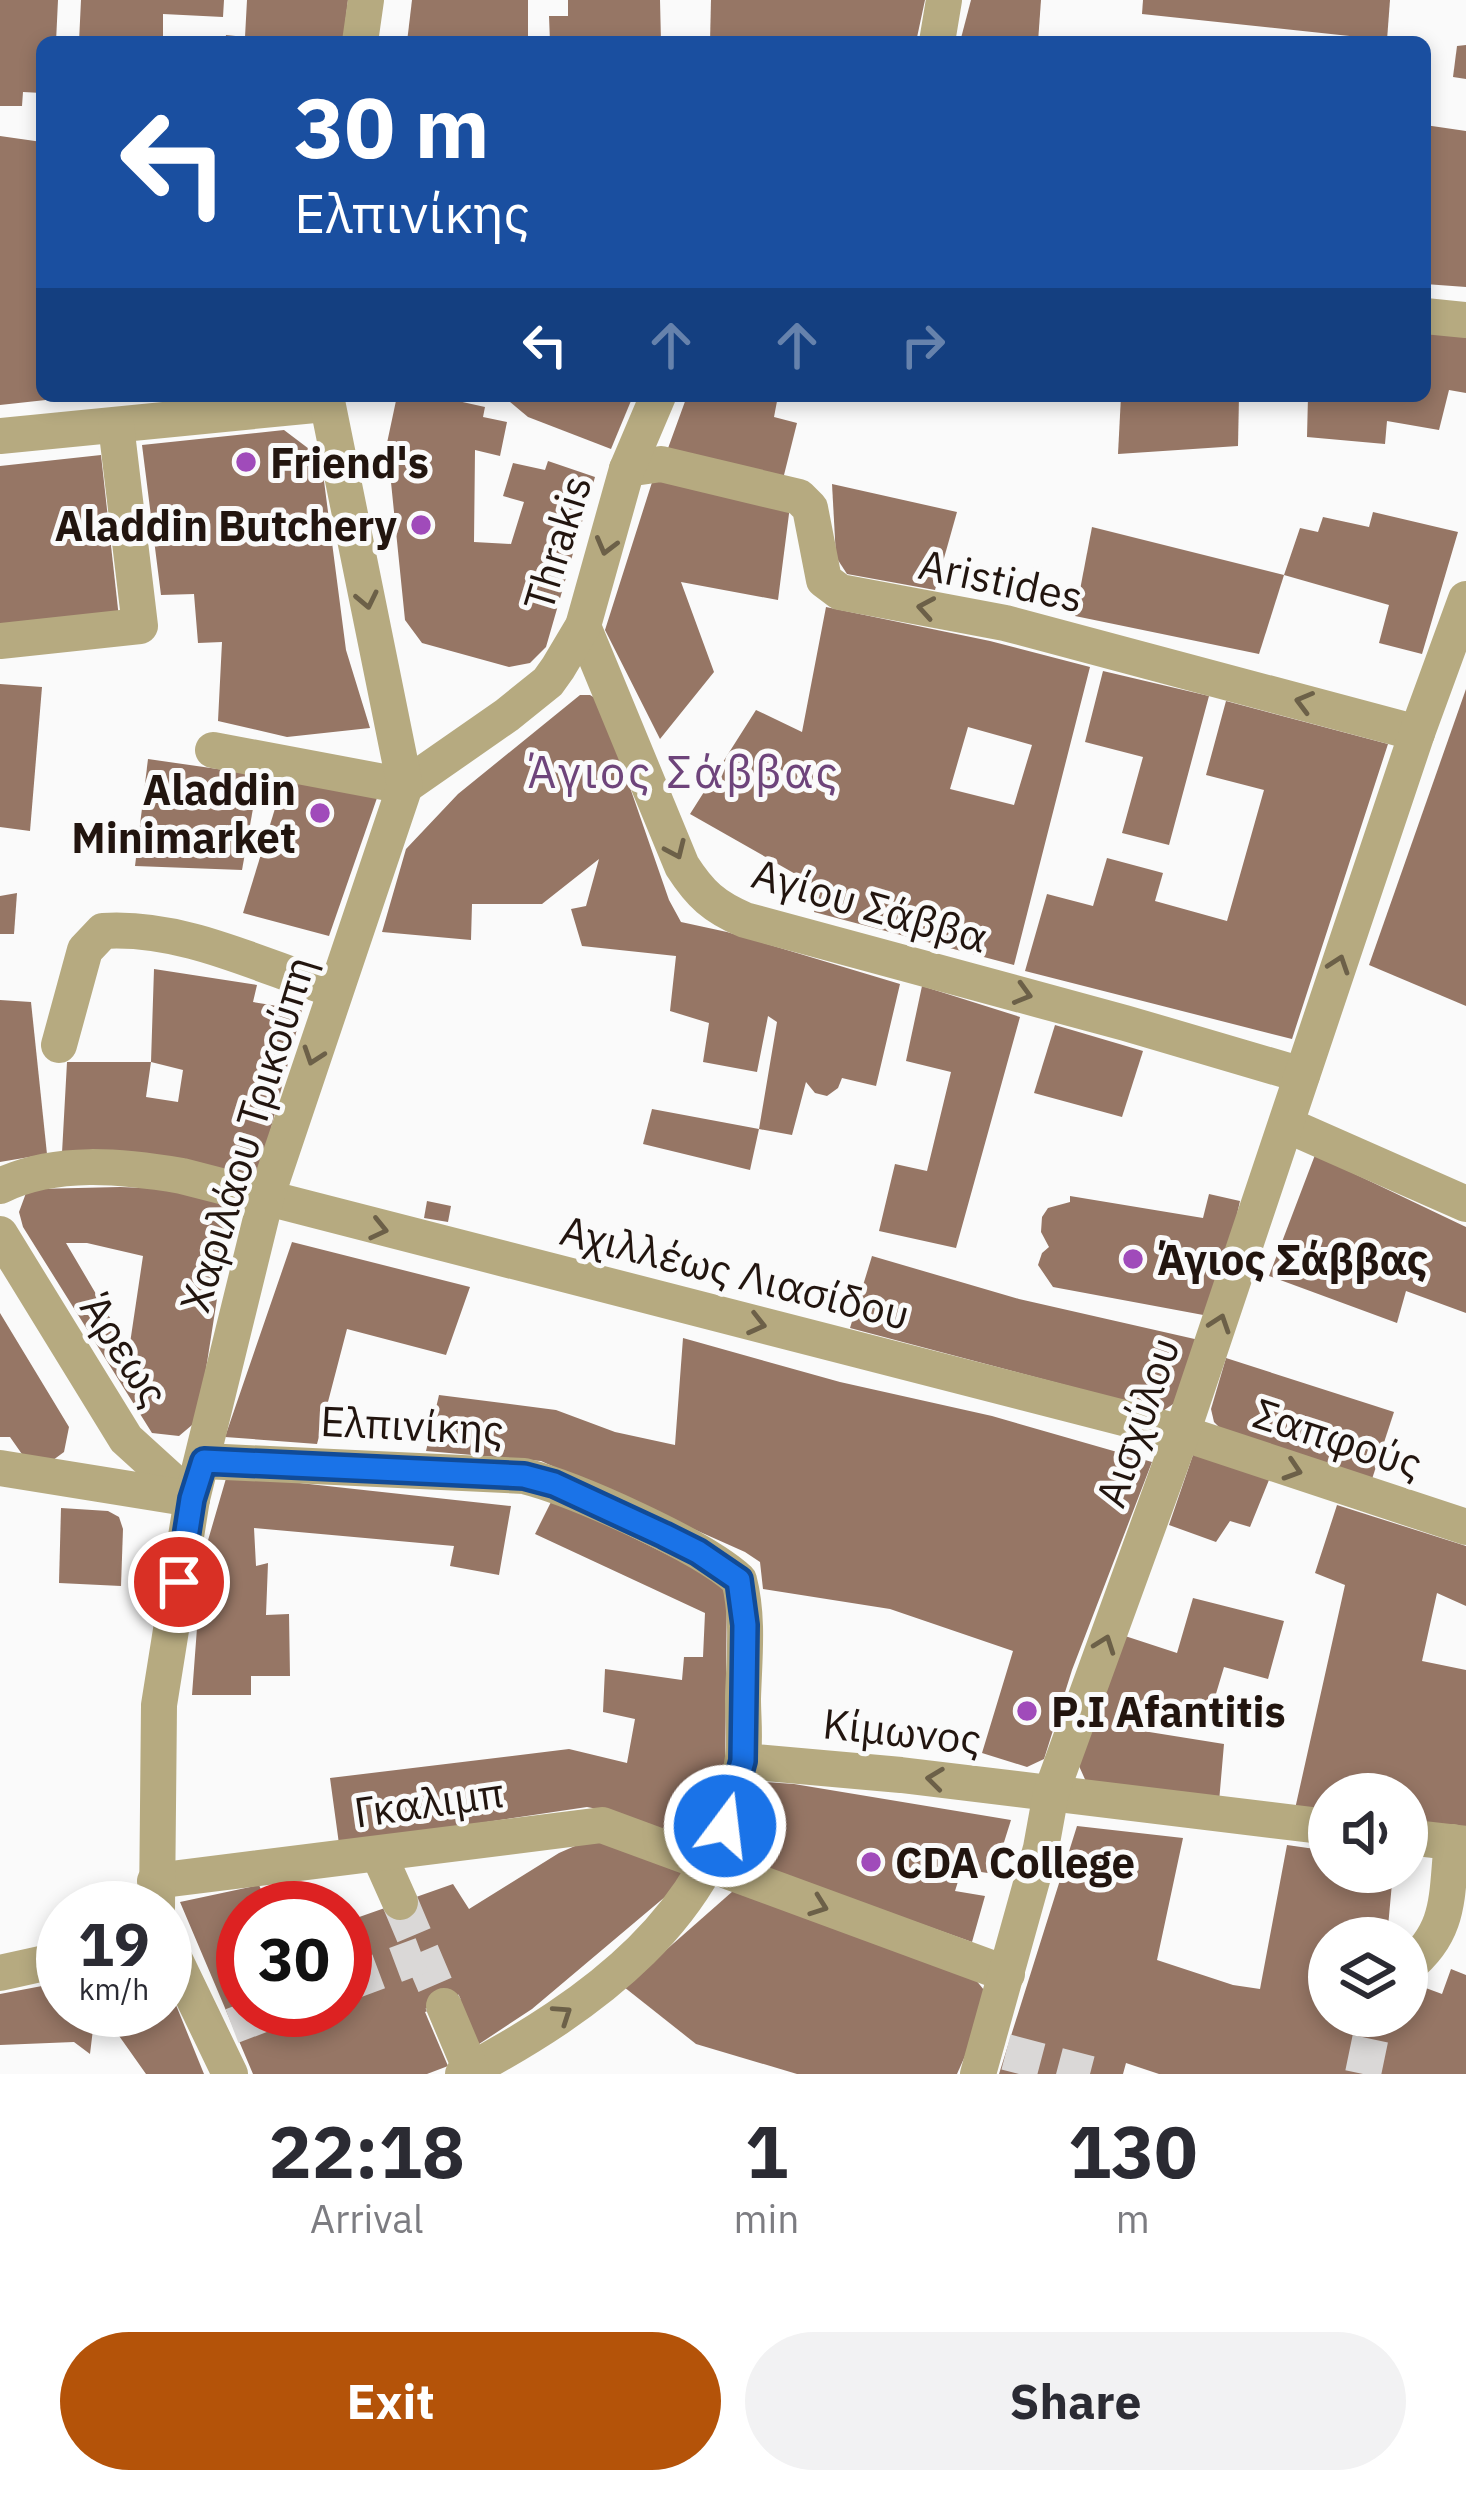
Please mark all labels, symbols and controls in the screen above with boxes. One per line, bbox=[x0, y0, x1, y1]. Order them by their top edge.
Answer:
text: 30 m bbox=[294, 72, 490, 181]
icon: left bbox=[96, 84, 252, 240]
text: Ελπινίκης bbox=[294, 178, 530, 248]
icon: left bbox=[512, 312, 578, 378]
icon: ahead bbox=[638, 312, 704, 378]
icon: ahead bbox=[764, 312, 830, 378]
icon: right bbox=[890, 312, 956, 378]
place label: Friend's bbox=[270, 435, 429, 490]
marker: Friend's bbox=[233, 449, 259, 475]
street label: Thrakis bbox=[510, 469, 604, 617]
place label: Aladdin Butchery bbox=[55, 498, 398, 553]
marker: Aladdin Butchery bbox=[408, 512, 434, 538]
one-way arrow bbox=[595, 535, 620, 555]
street label: Aristides bbox=[914, 536, 1088, 624]
one-way arrow bbox=[354, 590, 379, 610]
one-way arrow bbox=[916, 596, 936, 622]
one-way arrow bbox=[1295, 692, 1315, 717]
district label: Άγιος Σάββας bbox=[527, 742, 841, 800]
place label: Aladdin Minimarket bbox=[71, 762, 296, 865]
marker: Aladdin Minimarket bbox=[307, 800, 333, 826]
one-way arrow bbox=[662, 838, 686, 860]
street label: Αγίου Σάββα bbox=[746, 845, 994, 965]
street label: Χαριλάου Τρικούπη bbox=[167, 949, 327, 1319]
one-way arrow bbox=[1325, 955, 1349, 976]
one-way arrow bbox=[1012, 980, 1033, 1005]
one-way arrow bbox=[303, 1045, 328, 1066]
street label: Αχιλλέως Λιασίδου bbox=[555, 1202, 915, 1342]
one-way arrow bbox=[368, 1215, 388, 1240]
place label: Άγιος Σάββας bbox=[1157, 1232, 1428, 1287]
marker: Άγιος Σάββας bbox=[1120, 1246, 1146, 1272]
street label: Άρεως bbox=[68, 1283, 182, 1417]
one-way arrow bbox=[746, 1310, 766, 1335]
one-way arrow bbox=[1206, 1314, 1230, 1335]
street label: Αισχύλου bbox=[1082, 1330, 1192, 1514]
street label: Σαπφούς bbox=[1247, 1385, 1429, 1491]
street label: Ελπινίκης bbox=[319, 1393, 505, 1457]
one-way arrow bbox=[1282, 1456, 1303, 1481]
pin bbox=[128, 1531, 230, 1633]
icon: arrive bbox=[146, 1549, 212, 1615]
one-way arrow bbox=[1091, 1634, 1116, 1655]
place label: P.I Afantitis bbox=[1051, 1684, 1286, 1739]
street label: Κίμωνος bbox=[820, 1695, 984, 1767]
marker: P.I Afantitis bbox=[1014, 1698, 1040, 1724]
position arrow bbox=[662, 1763, 788, 1889]
street label: Γκαλιμπ bbox=[350, 1764, 508, 1840]
one-way arrow bbox=[925, 1766, 945, 1792]
map controls bbox=[1308, 1773, 1428, 2037]
button: sound bbox=[1308, 1773, 1428, 1893]
place label: CDA College bbox=[895, 1835, 1135, 1890]
marker: CDA College bbox=[858, 1849, 884, 1875]
speed limit sign: 30 bbox=[216, 1881, 372, 2037]
one-way arrow bbox=[807, 1892, 828, 1916]
text: 19 bbox=[78, 1904, 150, 1983]
button: layers bbox=[1308, 1917, 1428, 2037]
text: km/h bbox=[79, 1969, 149, 2008]
one-way arrow bbox=[550, 2006, 572, 2028]
text: 22:18 bbox=[268, 2104, 465, 2198]
text: 1 bbox=[745, 2104, 788, 2198]
text: 130 bbox=[1068, 2104, 1198, 2198]
text: Arrival bbox=[310, 2193, 424, 2244]
text: min bbox=[734, 2193, 799, 2244]
text: m bbox=[1116, 2193, 1150, 2244]
button: Exit bbox=[60, 2332, 721, 2470]
button: Share bbox=[745, 2332, 1406, 2470]

